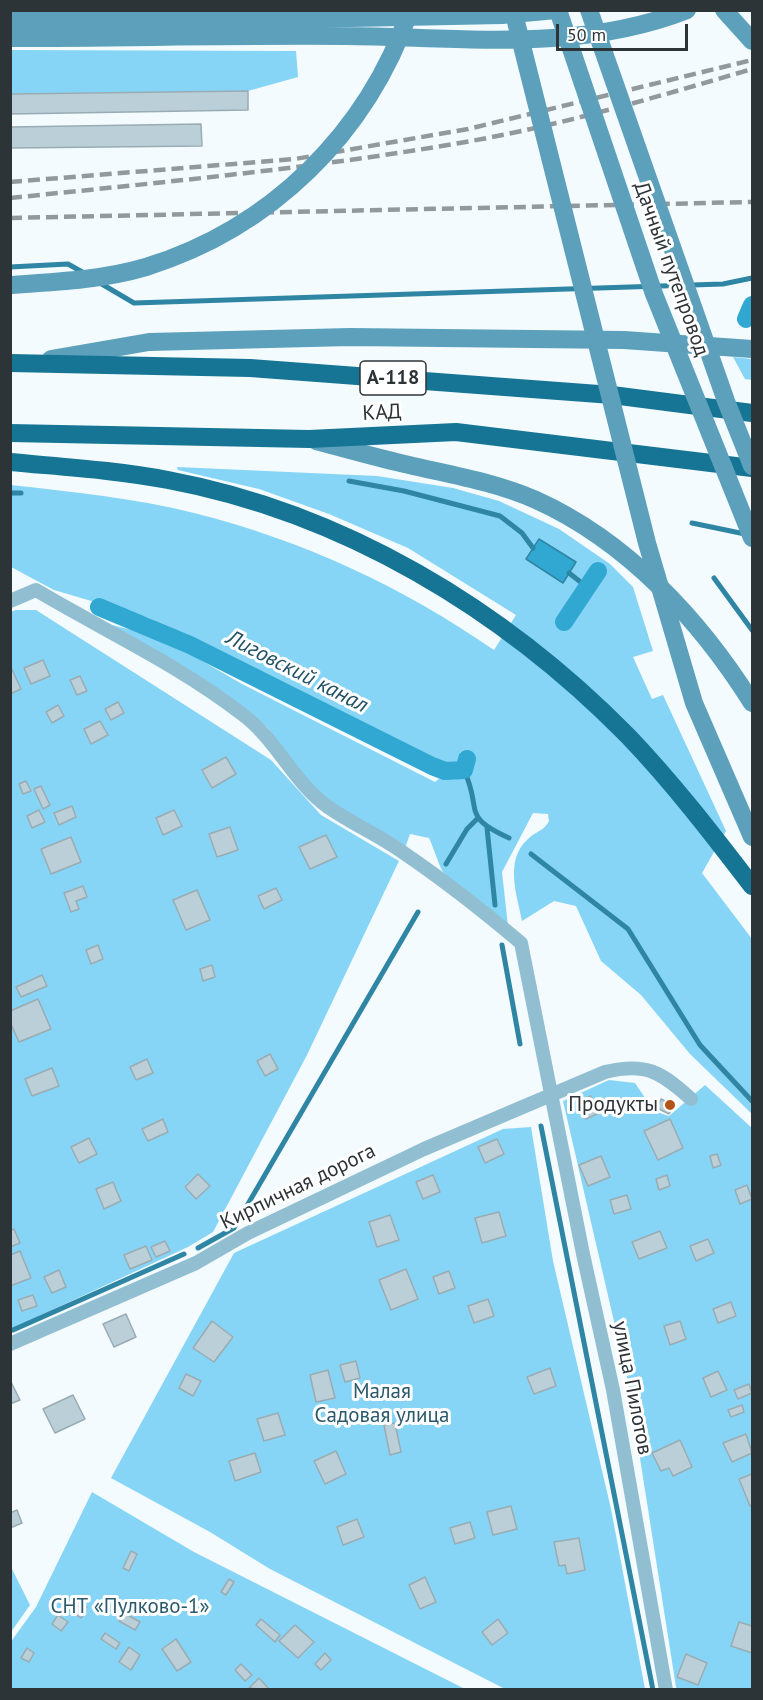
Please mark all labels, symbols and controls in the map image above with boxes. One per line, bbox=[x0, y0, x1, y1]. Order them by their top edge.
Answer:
scale bar bbox=[559, 12, 691, 50]
text: 50 m bbox=[567, 23, 606, 46]
street label: Дачный путепровод bbox=[628, 178, 714, 360]
road number: А-118 bbox=[360, 361, 426, 395]
street label: КАД bbox=[362, 399, 402, 427]
water label: Лиговский канал bbox=[222, 625, 372, 719]
place label: Продукты bbox=[568, 1092, 658, 1118]
marker: Продукты bbox=[663, 1098, 677, 1112]
street label: Кирпичная дорога bbox=[216, 1139, 380, 1235]
street label: улица Пилотов bbox=[607, 1319, 657, 1457]
park label: Малая Садовая улица bbox=[315, 1379, 449, 1429]
park label: СНТ «Пулково-1» bbox=[50, 1594, 210, 1620]

